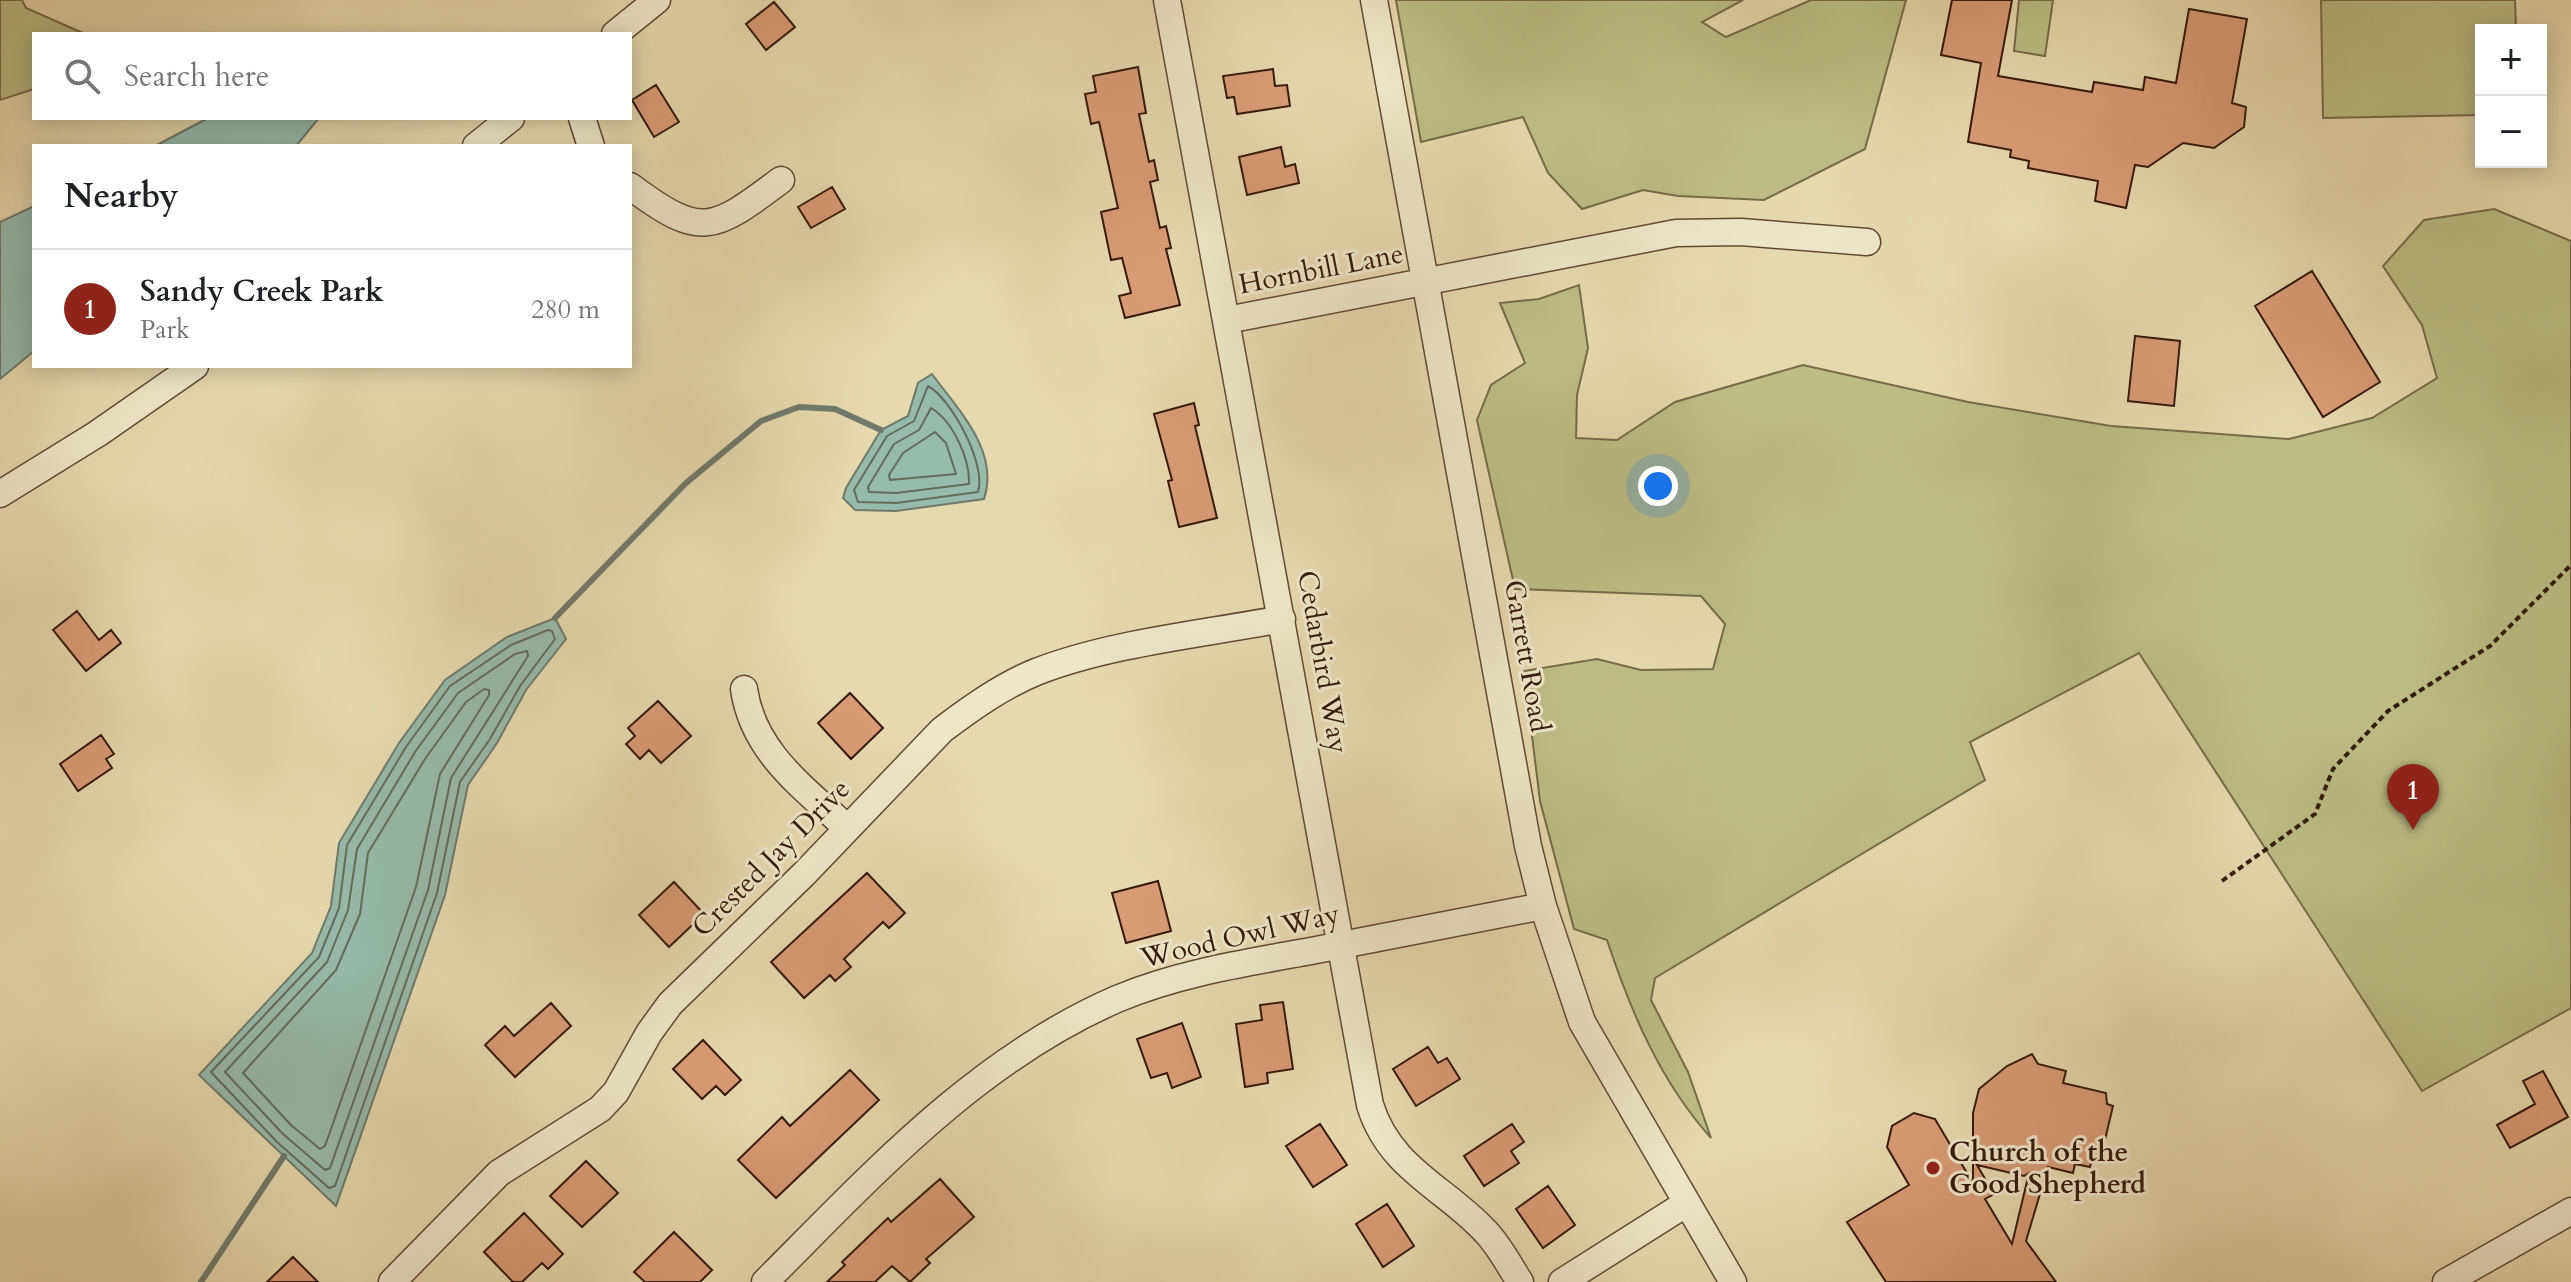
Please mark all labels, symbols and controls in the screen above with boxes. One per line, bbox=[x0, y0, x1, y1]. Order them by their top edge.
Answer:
map controls bbox=[2475, 24, 2547, 168]
button: + bbox=[2475, 24, 2547, 96]
search box bbox=[32, 32, 632, 120]
icon: search bbox=[60, 54, 104, 98]
text: Search here bbox=[124, 56, 269, 97]
button: − bbox=[2475, 96, 2547, 168]
text: Nearby bbox=[64, 173, 179, 219]
street label: Hornbill Lane bbox=[1235, 234, 1407, 304]
text: Sandy Creek Park bbox=[140, 271, 384, 312]
text: 1 bbox=[83, 292, 97, 327]
text: 280 m bbox=[531, 292, 600, 327]
text: Park bbox=[140, 312, 190, 347]
your location bbox=[1638, 466, 1678, 506]
street label: Cedarbird Way bbox=[1288, 568, 1358, 756]
street label: Garrett Road bbox=[1495, 577, 1559, 735]
pin: 1 bbox=[2387, 764, 2439, 830]
street label: Crested Jay Drive bbox=[684, 771, 858, 945]
street label: Wood Owl Way bbox=[1136, 895, 1343, 978]
place label: Church of the Good Shepherd bbox=[1949, 1133, 2146, 1203]
marker: Church of the Good Shepherd bbox=[1924, 1159, 1942, 1177]

